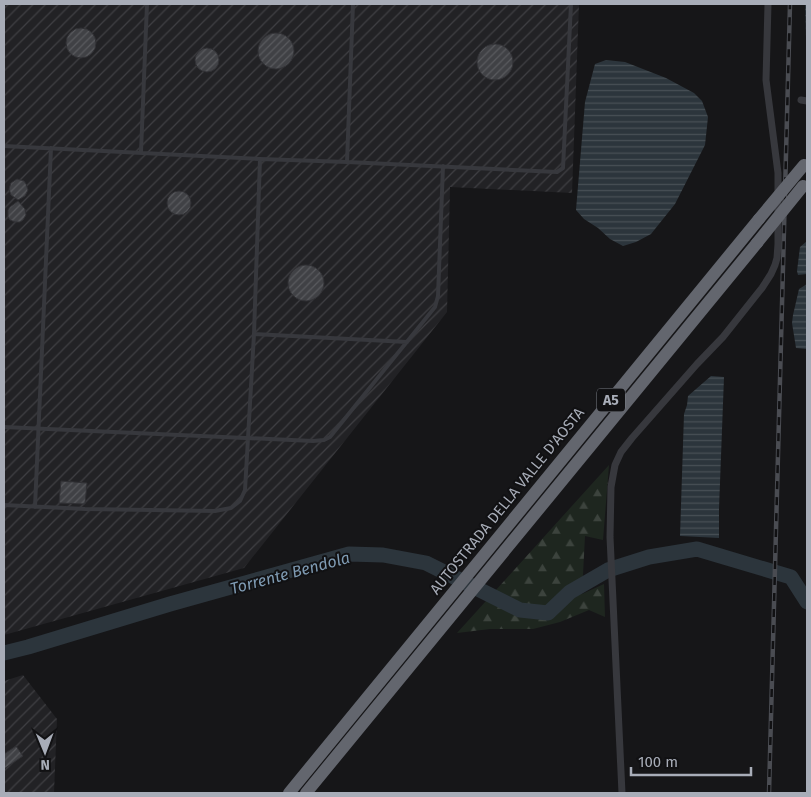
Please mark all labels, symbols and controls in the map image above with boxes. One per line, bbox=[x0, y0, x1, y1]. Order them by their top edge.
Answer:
road number: A5 bbox=[597, 388, 625, 412]
street label: AUTOSTRADA DELLA VALLE D'AOSTA bbox=[426, 404, 588, 598]
water label: Torrente Bendola bbox=[228, 548, 352, 598]
north arrow bbox=[20, 727, 70, 777]
scale bar bbox=[631, 744, 751, 776]
text: 100 m bbox=[638, 753, 678, 771]
text: N bbox=[40, 756, 50, 773]

